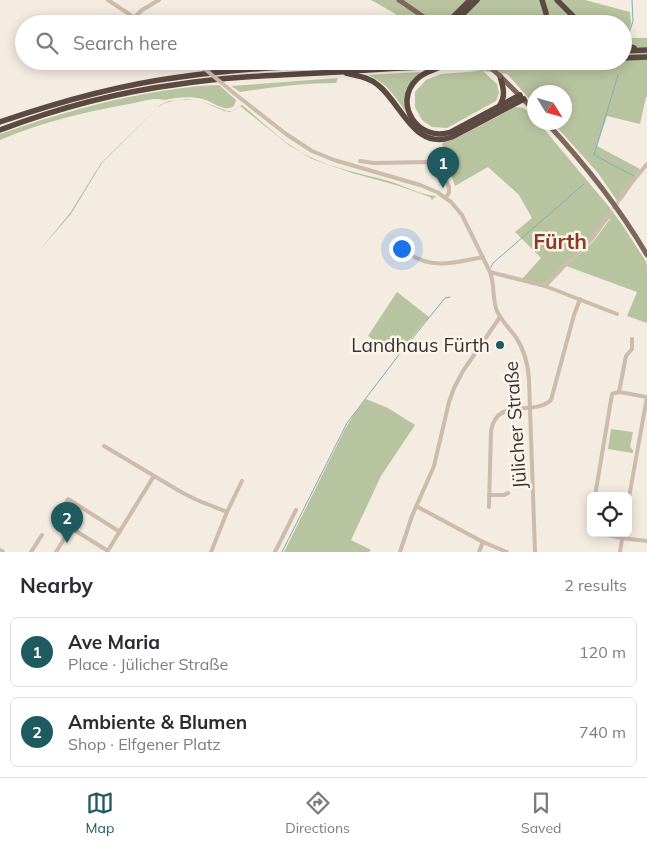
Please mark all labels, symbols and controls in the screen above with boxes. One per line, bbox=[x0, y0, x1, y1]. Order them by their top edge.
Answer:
search box bbox=[15, 15, 632, 70]
icon: search bbox=[33, 29, 61, 57]
text: Search here bbox=[73, 31, 177, 55]
north arrow bbox=[527, 85, 572, 130]
pin: 1 bbox=[427, 147, 459, 188]
district label: Fürth bbox=[533, 228, 587, 254]
your location bbox=[389, 236, 415, 262]
place label: Landhaus Fürth bbox=[351, 333, 490, 357]
marker: Landhaus Fürth bbox=[494, 339, 506, 351]
street label: Jülicher Straße bbox=[499, 360, 531, 490]
map controls bbox=[587, 492, 632, 537]
button: locate bbox=[587, 492, 632, 537]
pin: 2 bbox=[51, 502, 83, 543]
text: Nearby bbox=[20, 572, 93, 598]
text: 2 results bbox=[564, 575, 627, 595]
text: Ave Maria bbox=[68, 630, 160, 654]
text: 1 bbox=[32, 642, 42, 662]
text: 120 m bbox=[579, 642, 626, 662]
text: Place · Jülicher Straße bbox=[68, 654, 228, 674]
text: Ambiente & Blumen bbox=[68, 710, 247, 734]
text: 2 bbox=[32, 722, 42, 742]
text: 740 m bbox=[579, 722, 626, 742]
text: Shop · Elfgener Platz bbox=[68, 734, 221, 754]
tab: Map bbox=[86, 789, 114, 837]
tab: Directions bbox=[285, 789, 350, 837]
tab: Saved bbox=[521, 789, 561, 837]

